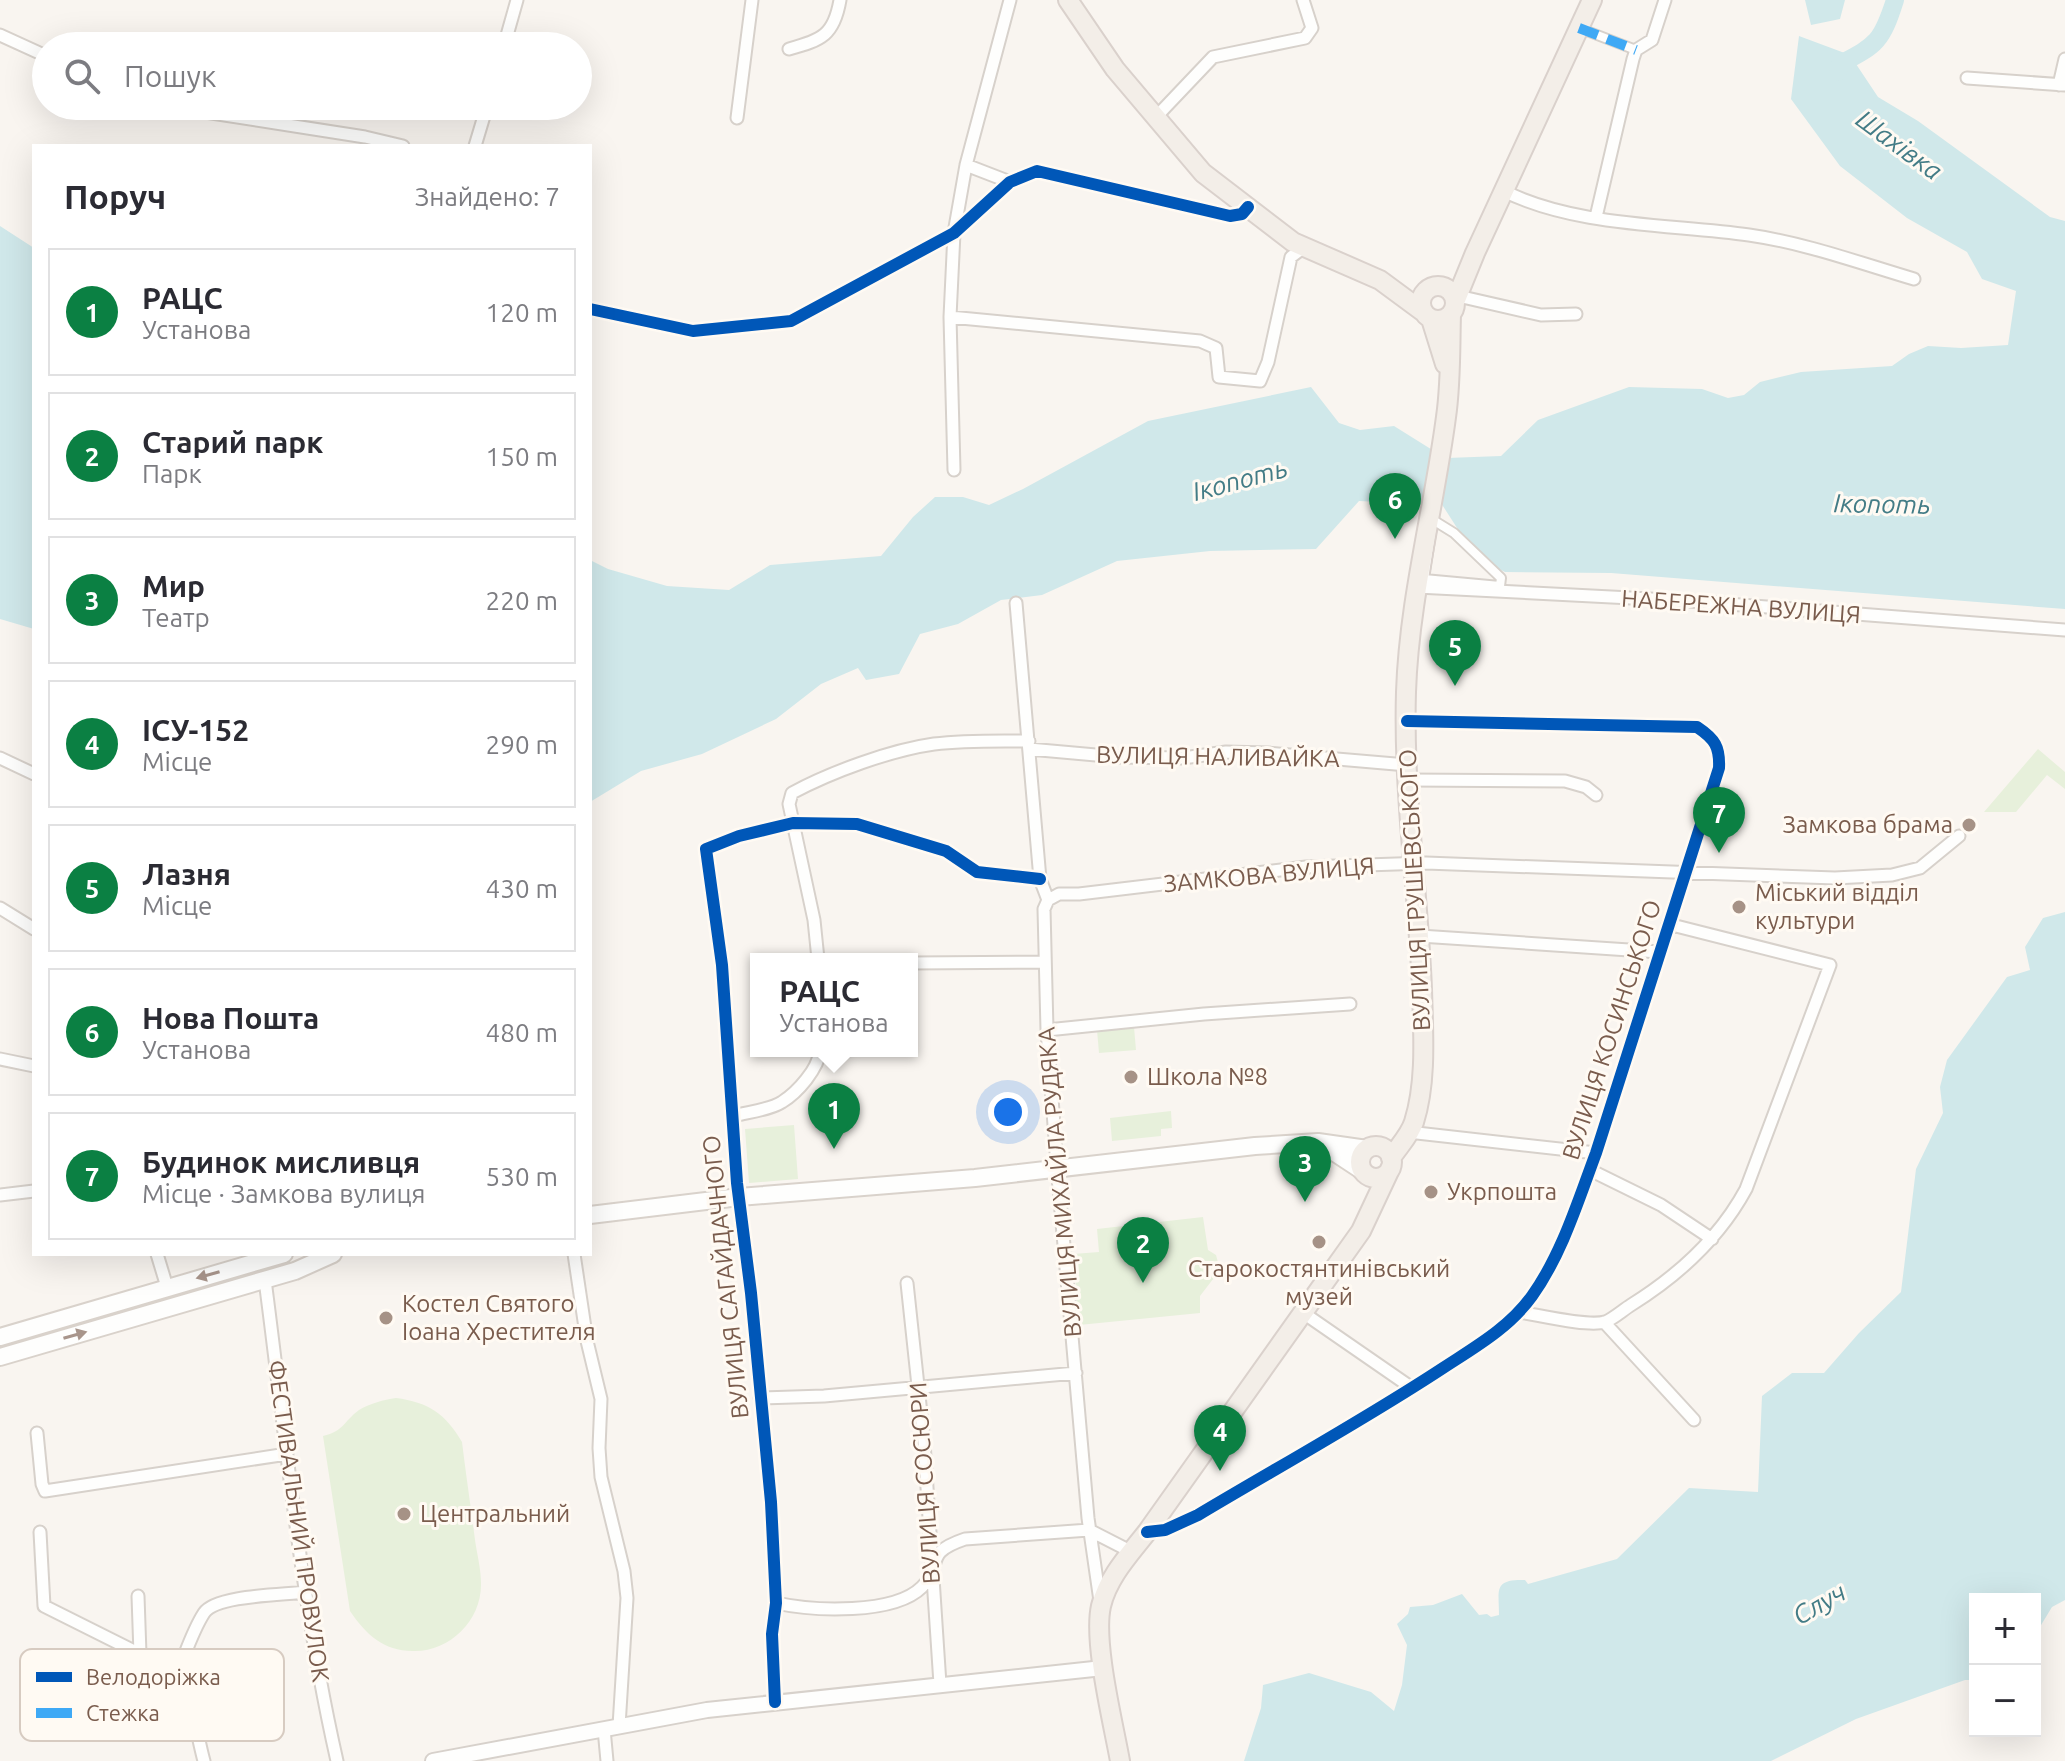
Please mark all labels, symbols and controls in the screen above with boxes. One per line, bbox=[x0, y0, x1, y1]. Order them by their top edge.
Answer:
search box bbox=[32, 32, 592, 120]
icon: search bbox=[60, 54, 104, 98]
text: Пошук bbox=[124, 59, 217, 93]
water label: Шахівка bbox=[1851, 104, 1948, 185]
text: Поруч bbox=[64, 177, 166, 215]
text: Знайдено: 7 bbox=[415, 182, 560, 211]
text: РАЦС bbox=[142, 281, 223, 315]
text: 1 bbox=[85, 298, 99, 327]
text: 120 m bbox=[486, 298, 558, 327]
text: Установа bbox=[142, 315, 251, 344]
text: Старий парк bbox=[142, 425, 323, 459]
text: 2 bbox=[85, 442, 99, 471]
text: 150 m bbox=[486, 442, 558, 471]
water label: Ікопоть bbox=[1189, 453, 1291, 506]
text: Парк bbox=[142, 459, 202, 488]
pin: 6 bbox=[1369, 473, 1421, 539]
water label: Ікопоть bbox=[1833, 488, 1931, 519]
text: Мир bbox=[142, 569, 205, 603]
street label: НАБЕРЕЖНА ВУЛИЦЯ bbox=[1620, 585, 1862, 628]
text: 3 bbox=[85, 586, 99, 615]
text: 220 m bbox=[486, 586, 558, 615]
text: Театр bbox=[142, 603, 210, 632]
pin: 5 bbox=[1429, 620, 1481, 686]
text: ІСУ-152 bbox=[142, 713, 249, 747]
text: 4 bbox=[85, 730, 99, 759]
text: 290 m bbox=[486, 730, 558, 759]
street label: ВУЛИЦЯ НАЛИВАЙКА bbox=[1096, 740, 1341, 772]
text: Місце bbox=[142, 747, 212, 776]
street label: ВУЛИЦЯ ГРУШЕВСЬКОГО bbox=[1394, 748, 1435, 1032]
pin: 7 bbox=[1693, 787, 1745, 853]
place label: Замкова брама bbox=[1783, 811, 1953, 838]
marker: Замкова брама bbox=[1960, 816, 1978, 834]
street label: ЗАМКОВА ВУЛИЦЯ bbox=[1162, 852, 1376, 897]
text: Лазня bbox=[142, 857, 231, 891]
text: 5 bbox=[85, 874, 99, 903]
text: 430 m bbox=[486, 874, 558, 903]
place label: Міський відділ культури bbox=[1755, 879, 1919, 934]
text: Місце bbox=[142, 891, 212, 920]
street label: ВУЛИЦЯ КОСИНСЬКОГО bbox=[1557, 897, 1666, 1163]
marker: Міський відділ культури bbox=[1730, 898, 1748, 916]
popup bbox=[750, 953, 918, 1057]
text: РАЦС bbox=[779, 974, 860, 1008]
text: Нова Пошта bbox=[142, 1001, 319, 1035]
text: Установа bbox=[779, 1008, 889, 1037]
text: 6 bbox=[85, 1018, 99, 1047]
text: 480 m bbox=[486, 1018, 558, 1047]
street label: ВУЛИЦЯ МИХАЙЛА РУДЯКА bbox=[1031, 1025, 1087, 1338]
text: Установа bbox=[142, 1035, 251, 1064]
place label: Школа №8 bbox=[1147, 1063, 1268, 1090]
marker: Школа №8 bbox=[1122, 1068, 1140, 1086]
pin: 1 bbox=[808, 1083, 860, 1149]
your location bbox=[988, 1092, 1028, 1132]
street label: ВУЛИЦЯ САГАЙДАЧНОГО bbox=[696, 1134, 754, 1420]
pin: 3 bbox=[1279, 1136, 1331, 1202]
text: Будинок мисливця bbox=[142, 1145, 420, 1179]
text: 7 bbox=[85, 1162, 99, 1191]
text: 530 m bbox=[486, 1162, 558, 1191]
place label: Укрпошта bbox=[1447, 1178, 1557, 1205]
text: Місце · Замкова вулиця bbox=[142, 1179, 426, 1208]
marker: Укрпошта bbox=[1422, 1183, 1440, 1201]
pin: 2 bbox=[1117, 1217, 1169, 1283]
marker: Старокостянтинівський музей bbox=[1310, 1233, 1328, 1251]
place label: Старокостянтинівський музей bbox=[1188, 1255, 1450, 1310]
one-way arrow bbox=[196, 1269, 220, 1282]
place label: Костел Святого Іоана Хрестителя bbox=[402, 1290, 596, 1345]
marker: Костел Святого Іоана Хрестителя bbox=[377, 1309, 395, 1327]
one-way arrow bbox=[63, 1328, 87, 1341]
street label: ФЕСТИВАЛЬНИЙ ПРОВУЛОК bbox=[263, 1358, 336, 1684]
street label: ВУЛИЦЯ СОСЮРИ bbox=[904, 1381, 945, 1585]
pin: 4 bbox=[1194, 1405, 1246, 1471]
place label: Центральний bbox=[420, 1500, 570, 1527]
marker: Центральний bbox=[395, 1505, 413, 1523]
water label: Случ bbox=[1787, 1577, 1850, 1630]
map controls bbox=[1969, 1593, 2041, 1737]
button: + bbox=[1969, 1593, 2041, 1665]
legend bbox=[20, 1649, 284, 1741]
text: Велодоріжка bbox=[86, 1664, 221, 1689]
button: − bbox=[1969, 1665, 2041, 1737]
text: Стежка bbox=[86, 1700, 160, 1725]

